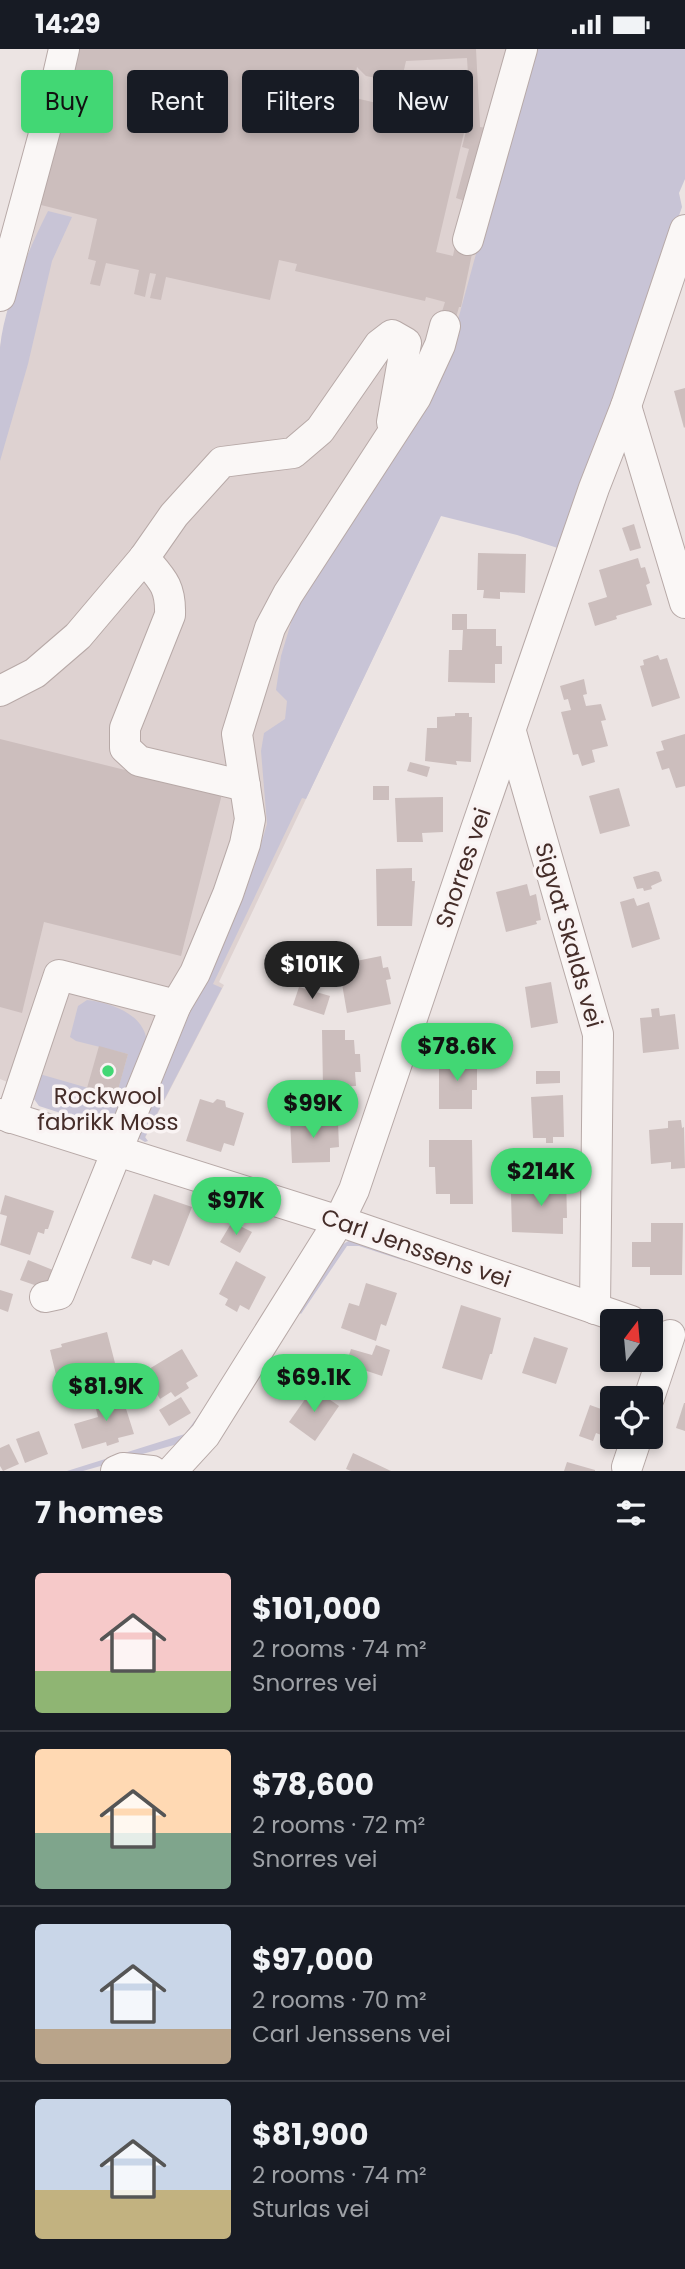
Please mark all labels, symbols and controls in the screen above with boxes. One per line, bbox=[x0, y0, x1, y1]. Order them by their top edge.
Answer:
text: 14:29 bbox=[35, 6, 101, 42]
chip: Buy bbox=[21, 70, 113, 133]
chip: Rent bbox=[127, 70, 228, 133]
chip: Filters bbox=[242, 70, 359, 133]
chip: New bbox=[373, 70, 473, 133]
street label: Snorres vei bbox=[427, 804, 499, 932]
street label: Sigvat Skalds vei bbox=[527, 839, 611, 1031]
pin: $101K bbox=[263, 941, 361, 1001]
text: $101K bbox=[280, 948, 344, 980]
pin: $78.6K bbox=[400, 1023, 514, 1083]
text: $78.6K bbox=[417, 1030, 497, 1062]
marker: Rockwool fabrikk Moss bbox=[100, 1063, 116, 1079]
place label: Rockwool fabrikk Moss bbox=[37, 1080, 179, 1138]
pin: $99K bbox=[272, 1081, 354, 1140]
text: $99K bbox=[283, 1087, 343, 1119]
pin: $214K bbox=[492, 1149, 590, 1208]
text: $214K bbox=[507, 1155, 575, 1187]
pin: $97K bbox=[195, 1177, 277, 1237]
text: $97K bbox=[207, 1184, 265, 1216]
street label: Carl Jenssens vei bbox=[317, 1201, 515, 1295]
north arrow bbox=[600, 1309, 663, 1372]
map controls bbox=[600, 1309, 663, 1449]
pin: $69.1K bbox=[257, 1355, 371, 1414]
text: $69.1K bbox=[276, 1361, 352, 1393]
pin: $81.9K bbox=[49, 1363, 163, 1423]
text: $81.9K bbox=[68, 1370, 144, 1402]
button: locate bbox=[600, 1386, 663, 1449]
text: 7 homes bbox=[35, 1491, 164, 1534]
icon: filters bbox=[612, 1494, 650, 1532]
text: $101,000 bbox=[252, 1587, 381, 1630]
icon: home bbox=[91, 1601, 175, 1685]
text: 2 rooms · 74 m² bbox=[252, 1633, 427, 1665]
text: Snorres vei bbox=[252, 1667, 377, 1699]
text: $78,600 bbox=[252, 1763, 374, 1806]
icon: home bbox=[91, 1777, 175, 1861]
text: 2 rooms · 72 m² bbox=[252, 1809, 425, 1841]
text: Snorres vei bbox=[252, 1843, 377, 1875]
text: $97,000 bbox=[252, 1938, 374, 1981]
icon: home bbox=[91, 1952, 175, 2036]
text: 2 rooms · 70 m² bbox=[252, 1984, 427, 2016]
text: Carl Jenssens vei bbox=[252, 2018, 451, 2050]
text: $81,900 bbox=[252, 2113, 369, 2156]
icon: home bbox=[91, 2127, 175, 2211]
text: 2 rooms · 74 m² bbox=[252, 2159, 427, 2191]
text: Sturlas vei bbox=[252, 2193, 369, 2225]

